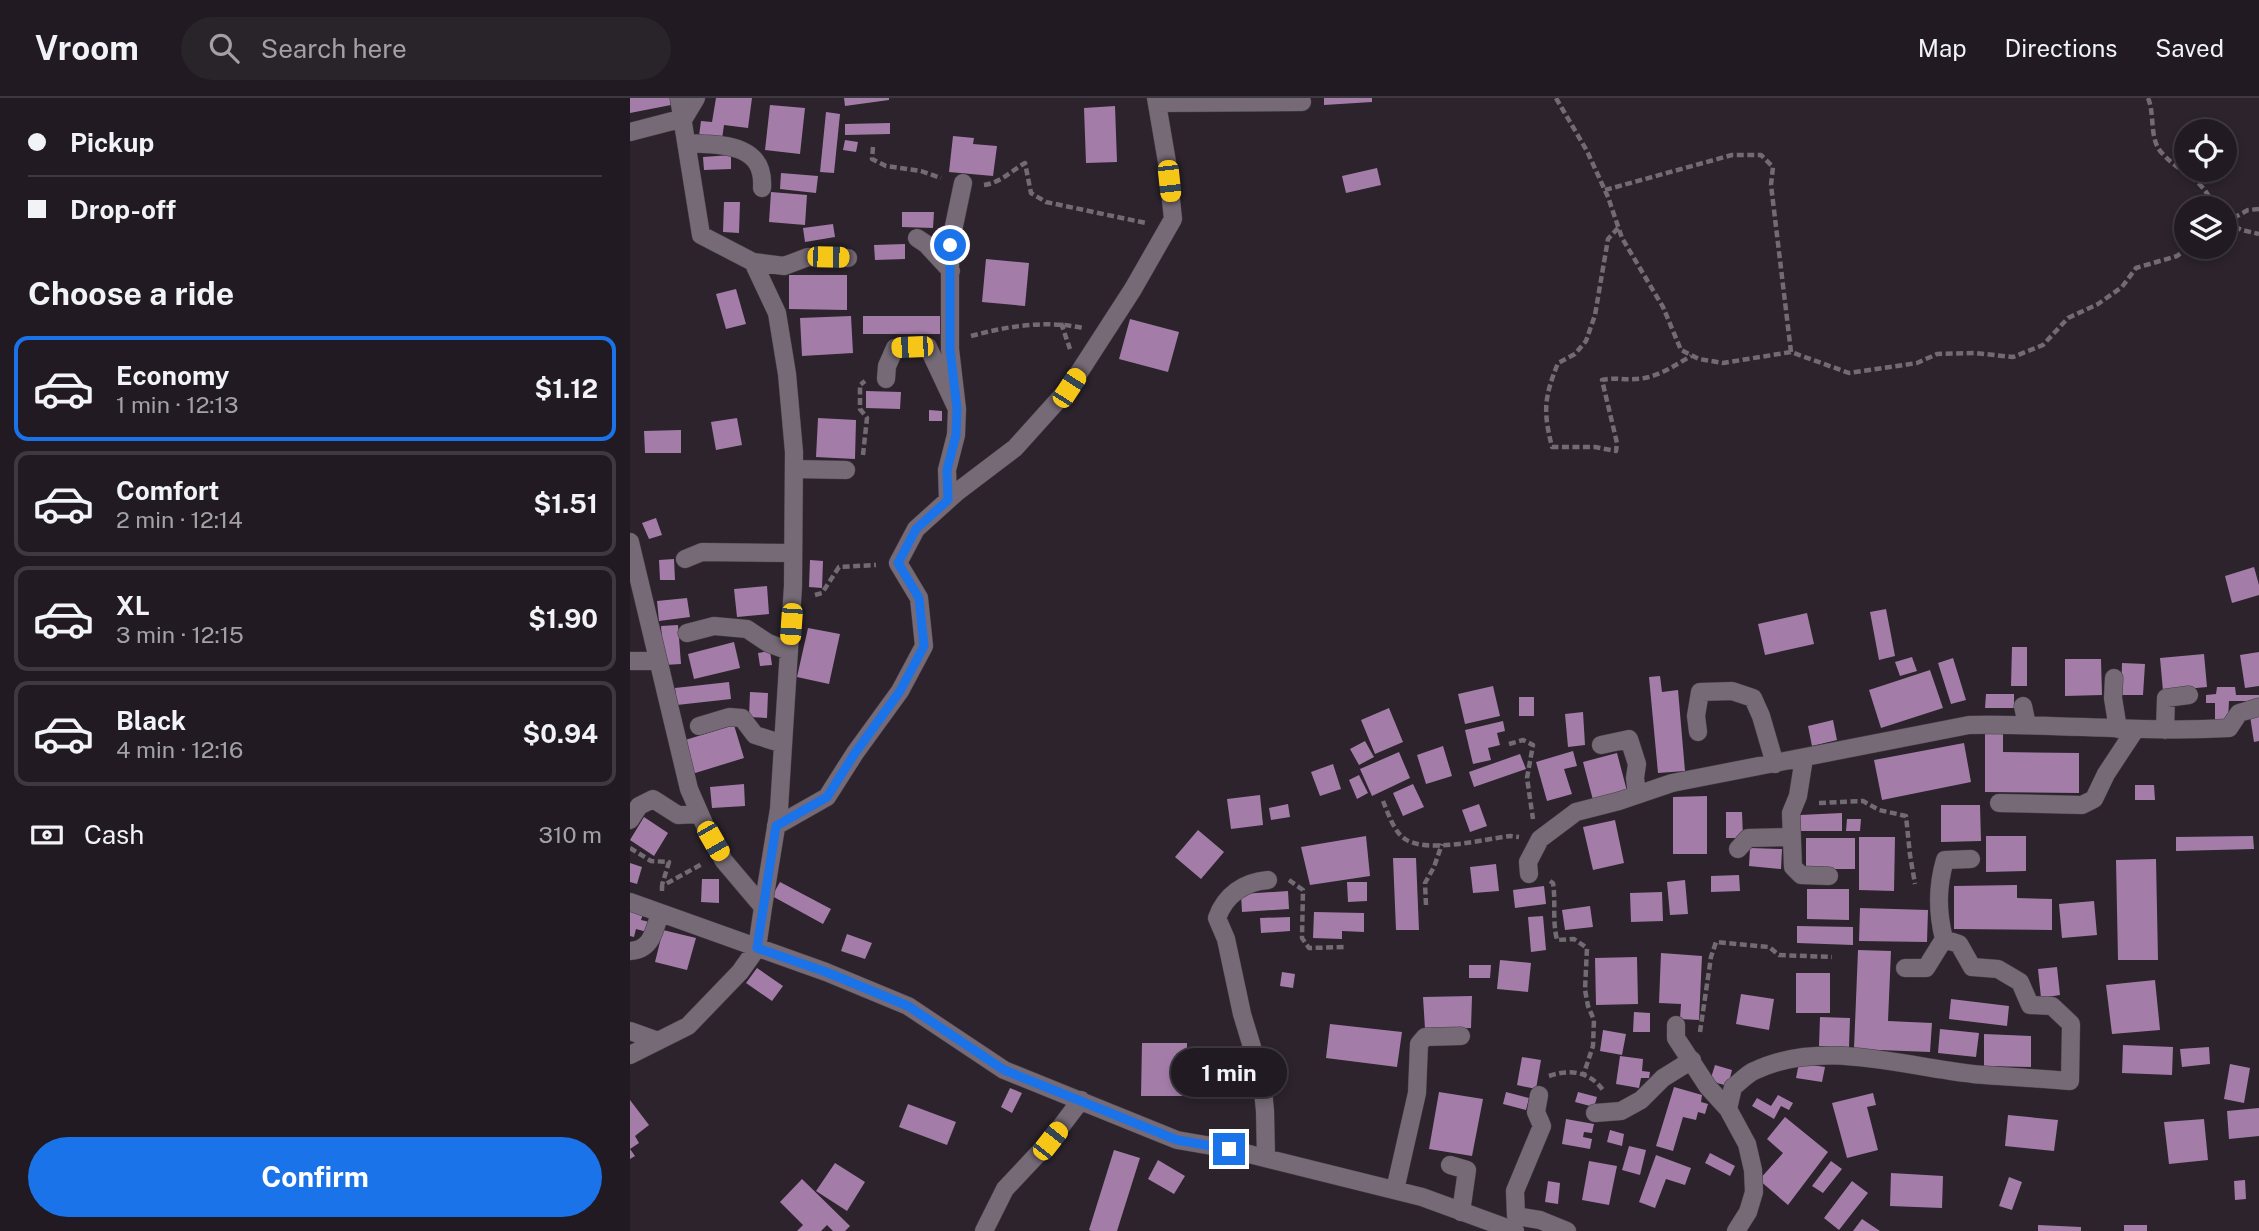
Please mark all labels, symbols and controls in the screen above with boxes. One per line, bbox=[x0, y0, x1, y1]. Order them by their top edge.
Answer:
search box bbox=[181, 17, 671, 80]
text: Vroom bbox=[35, 29, 139, 67]
icon: search bbox=[205, 29, 243, 67]
text: Search here bbox=[261, 33, 407, 64]
text: Map bbox=[1918, 34, 1967, 62]
text: Directions bbox=[2005, 34, 2117, 62]
text: Saved bbox=[2155, 34, 2224, 62]
map controls bbox=[2174, 119, 2237, 259]
button: locate bbox=[2174, 119, 2237, 182]
text: Pickup bbox=[70, 127, 154, 158]
car bbox=[1157, 159, 1182, 203]
text: Drop-off bbox=[70, 194, 176, 225]
button: layers bbox=[2174, 196, 2237, 259]
route start bbox=[934, 229, 966, 261]
car bbox=[807, 246, 850, 268]
text: Choose a ride bbox=[28, 275, 234, 312]
car bbox=[891, 336, 934, 358]
icon: car bbox=[32, 357, 95, 420]
text: Economy bbox=[116, 360, 229, 391]
car bbox=[1049, 365, 1090, 411]
text: $1.12 bbox=[535, 373, 598, 404]
text: 1 min · 12:13 bbox=[116, 391, 238, 418]
icon: car bbox=[32, 472, 95, 535]
text: Comfort bbox=[116, 475, 219, 506]
text: $1.51 bbox=[533, 488, 598, 519]
text: 2 min · 12:14 bbox=[116, 506, 243, 533]
icon: car bbox=[32, 587, 95, 650]
text: XL bbox=[116, 590, 150, 621]
car bbox=[780, 602, 803, 646]
text: $1.90 bbox=[528, 603, 598, 634]
text: 3 min · 12:15 bbox=[116, 621, 244, 648]
icon: car bbox=[32, 702, 95, 765]
text: Black bbox=[116, 705, 186, 736]
text: $0.94 bbox=[522, 718, 598, 749]
text: 4 min · 12:16 bbox=[116, 736, 243, 763]
icon: cash bbox=[28, 816, 66, 854]
car bbox=[694, 818, 733, 864]
text: Cash bbox=[84, 819, 144, 850]
text: 310 m bbox=[539, 821, 602, 848]
callout: 1 min bbox=[1171, 1048, 1287, 1096]
text: 1 min bbox=[1201, 1059, 1257, 1086]
car bbox=[1029, 1118, 1072, 1164]
route end bbox=[1213, 1133, 1245, 1165]
button: Confirm bbox=[28, 1137, 602, 1217]

